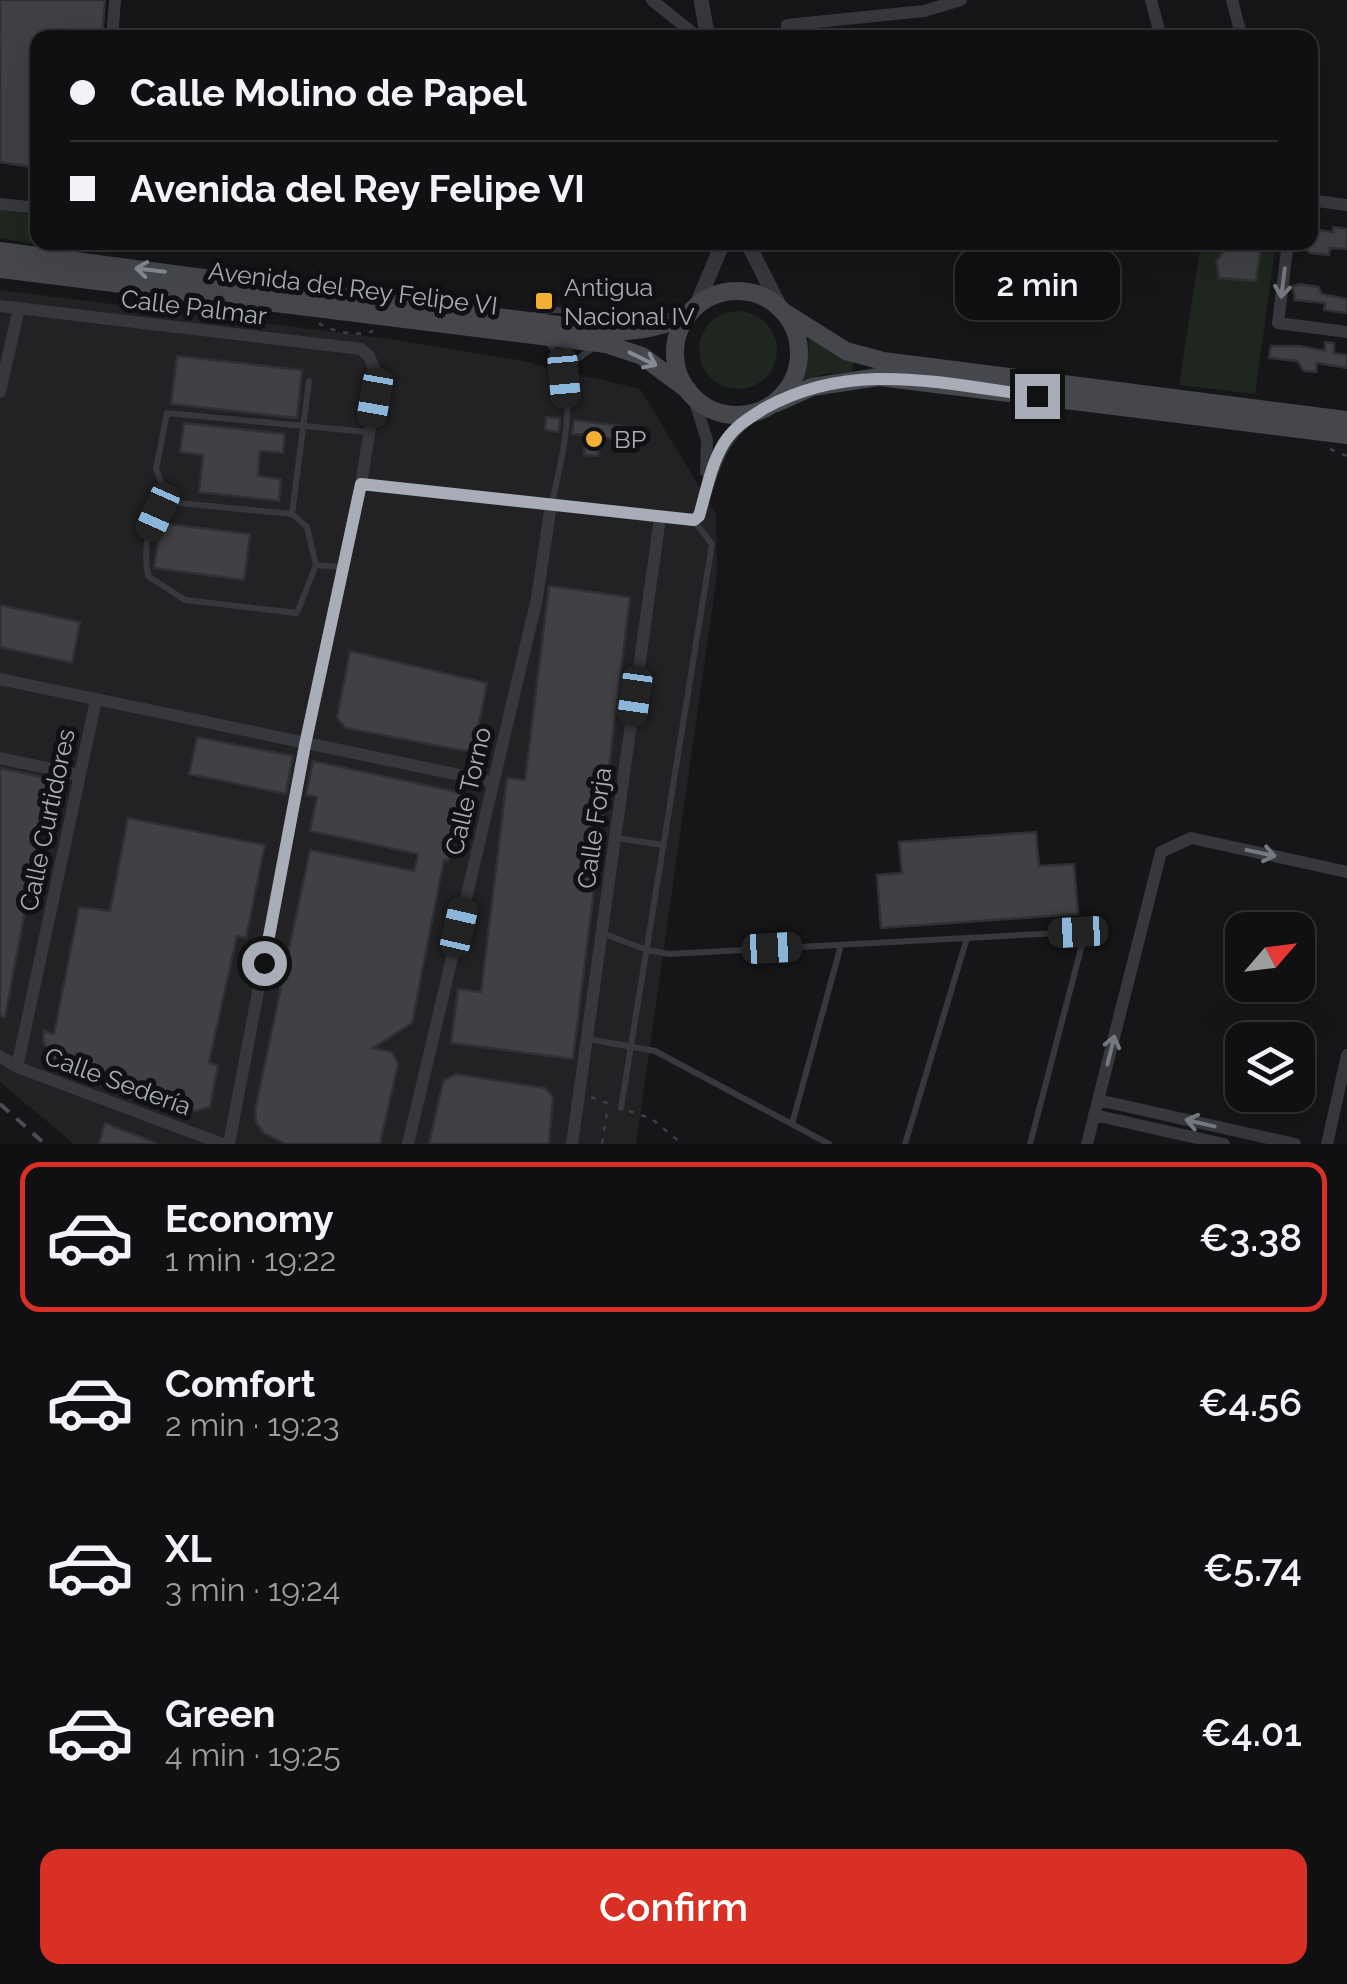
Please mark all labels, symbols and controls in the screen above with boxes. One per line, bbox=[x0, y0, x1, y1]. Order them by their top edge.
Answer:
text: Calle Molino de Papel bbox=[130, 70, 527, 115]
text: Avenida del Rey Felipe VI bbox=[130, 166, 585, 211]
callout: 2 min bbox=[954, 251, 1120, 321]
street label: Avenida del Rey Felipe VI bbox=[207, 255, 499, 321]
one-way arrow bbox=[134, 260, 167, 279]
text: 2 min bbox=[997, 266, 1078, 303]
one-way arrow bbox=[1273, 266, 1292, 298]
place label: Antigua Nacional IV bbox=[564, 272, 695, 331]
street label: Calle Palmar bbox=[119, 283, 269, 331]
marker: Antigua Nacional IV bbox=[533, 290, 555, 312]
car bbox=[546, 347, 582, 409]
one-way arrow bbox=[628, 350, 658, 369]
car bbox=[355, 366, 395, 430]
route end bbox=[1015, 374, 1060, 419]
place label: BP bbox=[614, 424, 646, 454]
marker: BP bbox=[583, 428, 605, 450]
car bbox=[132, 478, 184, 546]
car bbox=[616, 664, 654, 728]
street label: Calle Torno bbox=[439, 724, 497, 858]
street label: Calle Curtidores bbox=[13, 726, 81, 914]
street label: Calle Forja bbox=[571, 765, 617, 891]
one-way arrow bbox=[1244, 845, 1276, 863]
car bbox=[438, 894, 480, 960]
north arrow bbox=[1225, 912, 1315, 1002]
map controls bbox=[1225, 912, 1315, 1112]
car bbox=[1047, 915, 1109, 949]
car bbox=[741, 931, 803, 965]
route start bbox=[242, 941, 287, 986]
button: layers bbox=[1225, 1022, 1315, 1112]
one-way arrow bbox=[1103, 1035, 1121, 1067]
street label: Calle Sedería bbox=[41, 1041, 195, 1121]
one-way arrow bbox=[1185, 1113, 1217, 1131]
icon: car bbox=[45, 1192, 135, 1282]
text: Economy bbox=[165, 1196, 334, 1241]
text: €3.38 bbox=[1199, 1215, 1302, 1260]
text: 1 min · 19:22 bbox=[165, 1241, 336, 1278]
icon: car bbox=[45, 1357, 135, 1447]
text: Comfort bbox=[165, 1361, 315, 1406]
text: €4.56 bbox=[1198, 1380, 1302, 1425]
text: 2 min · 19:23 bbox=[165, 1406, 339, 1443]
icon: car bbox=[45, 1522, 135, 1612]
text: XL bbox=[165, 1526, 212, 1571]
text: €5.74 bbox=[1203, 1545, 1302, 1590]
text: 3 min · 19:24 bbox=[165, 1571, 340, 1608]
icon: car bbox=[45, 1687, 135, 1777]
text: Green bbox=[165, 1691, 275, 1736]
text: €4.01 bbox=[1201, 1710, 1302, 1755]
text: 4 min · 19:25 bbox=[165, 1736, 341, 1773]
button: Confirm bbox=[40, 1849, 1307, 1964]

